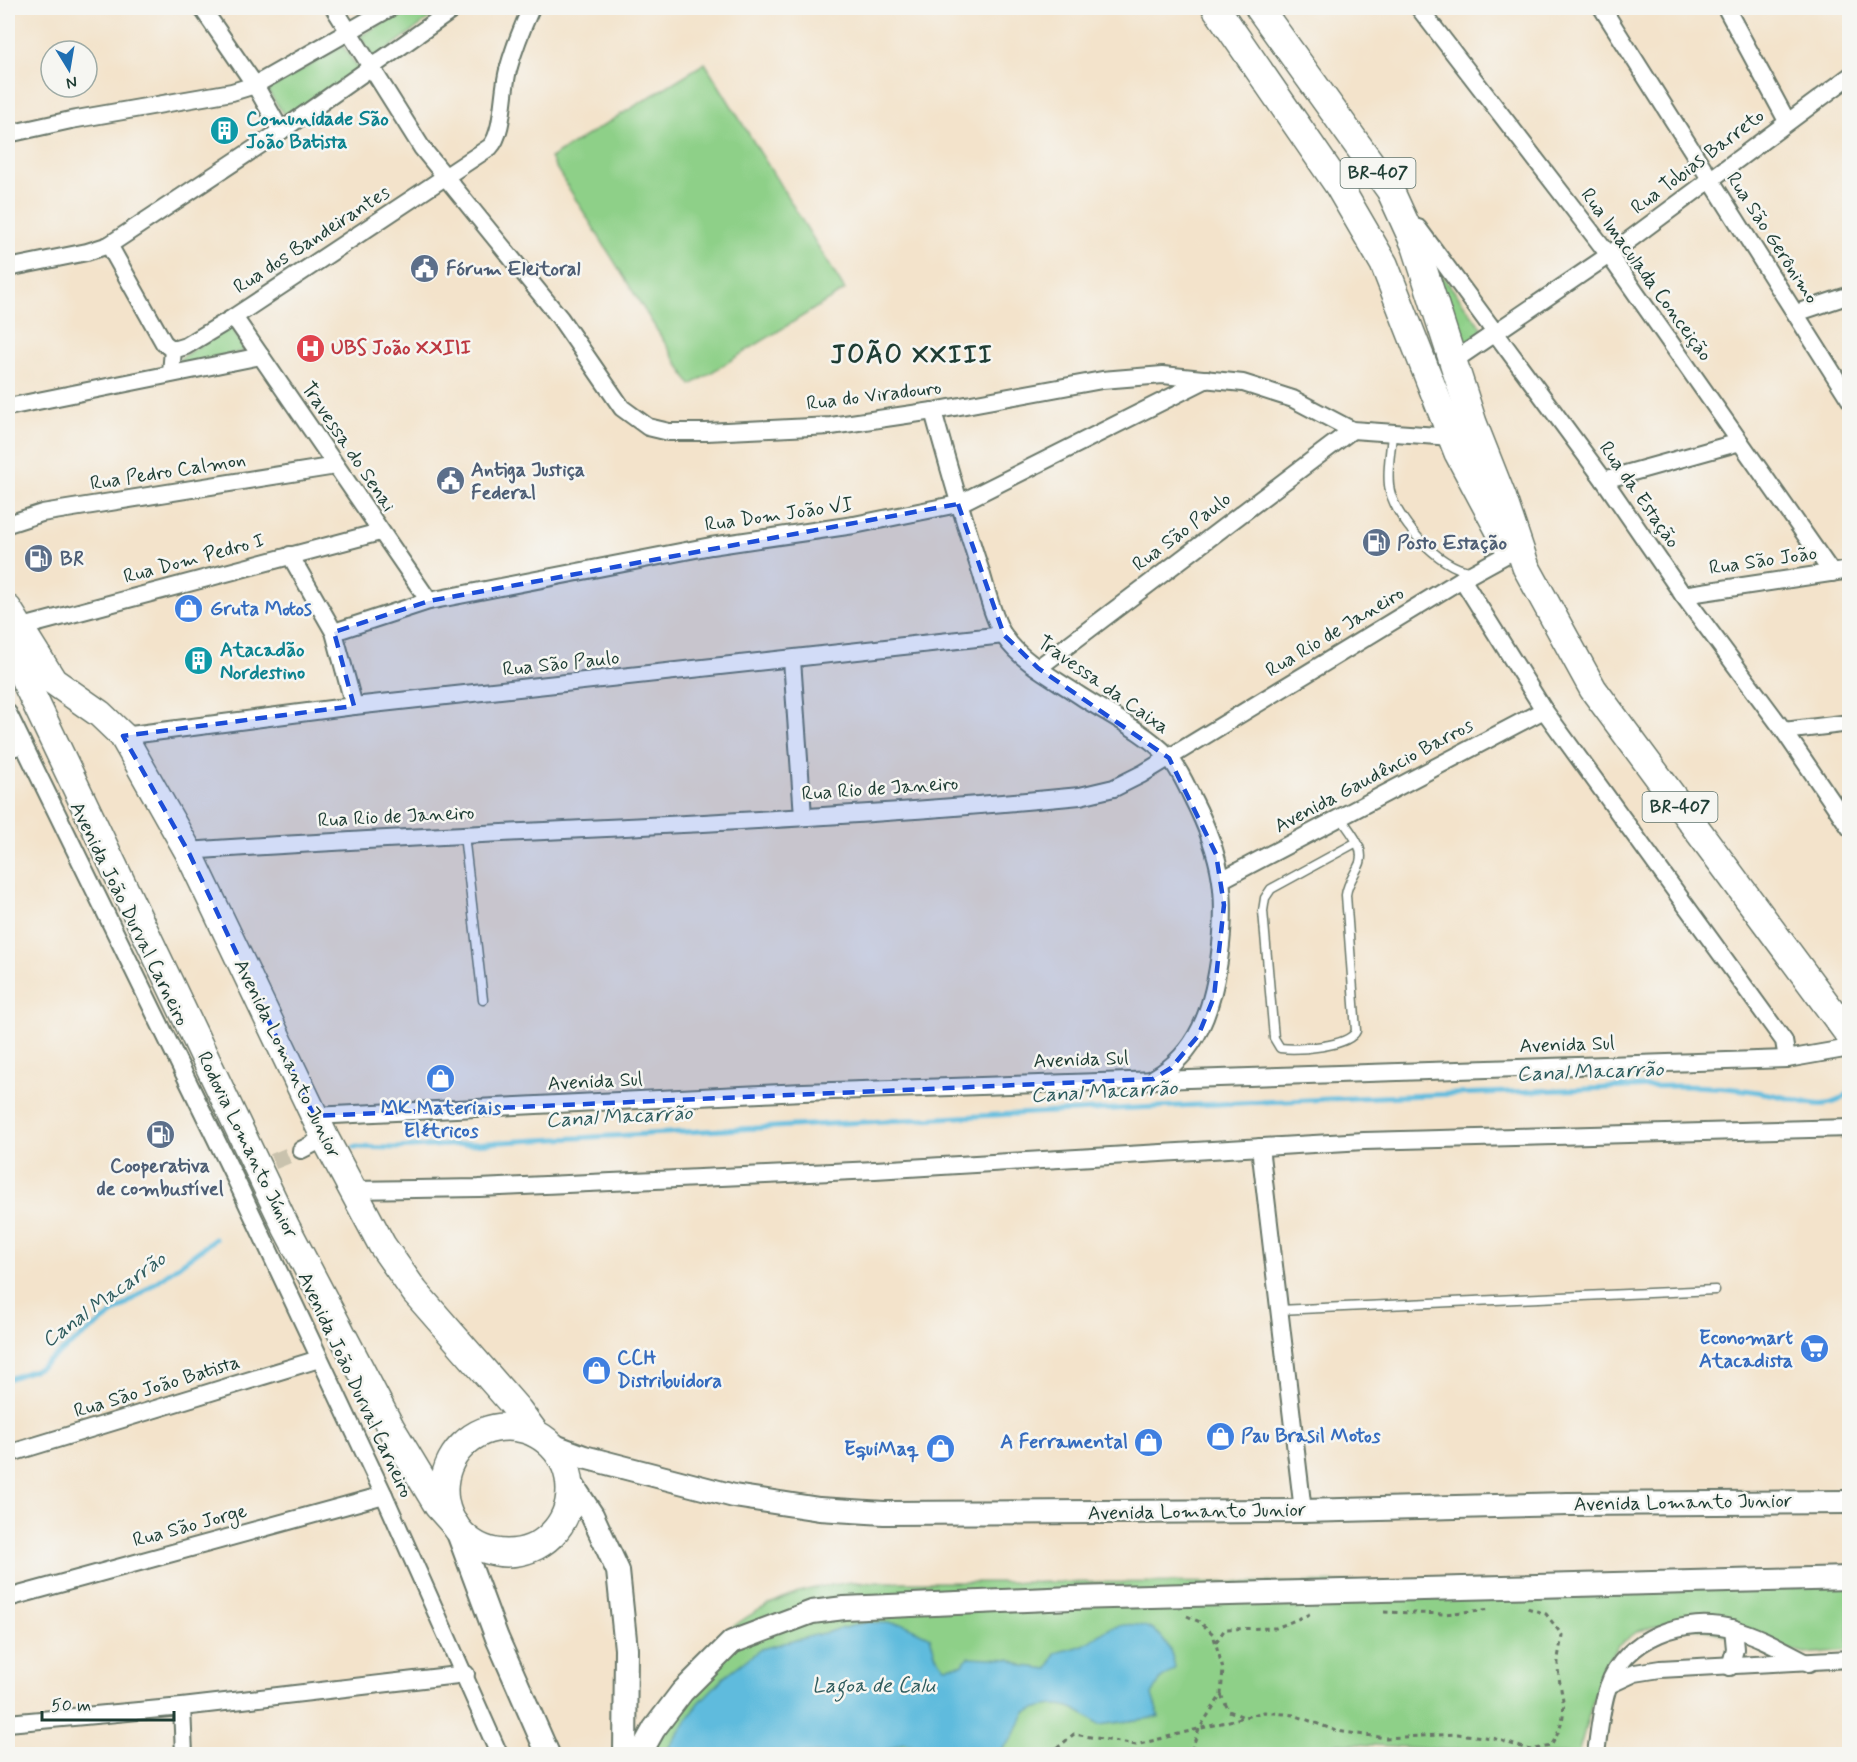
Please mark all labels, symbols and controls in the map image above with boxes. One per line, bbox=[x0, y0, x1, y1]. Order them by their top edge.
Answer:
north arrow bbox=[39, 39, 99, 99]
text: N bbox=[64, 71, 79, 94]
street label: Rua Tobias Barreto bbox=[1626, 103, 1770, 221]
place label: Comunidade São João Batista bbox=[246, 106, 389, 156]
building icon: Comunidade São João Batista bbox=[209, 115, 241, 147]
road number: BR-407 bbox=[1340, 158, 1416, 188]
street label: Rua São Gerônimo bbox=[1719, 167, 1825, 309]
street label: Rua dos Bandeirantes bbox=[228, 179, 396, 301]
street label: Rua Imaculada Conceição bbox=[1574, 183, 1718, 367]
public building icon: Fórum Eleitoral bbox=[409, 253, 441, 285]
place label: Fórum Eleitoral bbox=[446, 256, 580, 283]
hospital icon: UBS João XXIII bbox=[294, 332, 326, 364]
place label: UBS João XXIII bbox=[331, 335, 471, 362]
district label: JOÃO XXIII bbox=[830, 339, 994, 373]
street label: Rua do Viradouro bbox=[805, 374, 943, 418]
street label: Travessa do Senai bbox=[294, 377, 402, 517]
street label: Rua da Estação bbox=[1592, 436, 1686, 554]
street label: Rua Pedro Calmon bbox=[88, 446, 248, 498]
place label: Antiga Justiça Federal bbox=[471, 457, 585, 507]
public building icon: Antiga Justiça Federal bbox=[434, 465, 466, 497]
street label: Rua São Paulo bbox=[1127, 486, 1237, 578]
street label: Rua Dom João VI bbox=[703, 491, 855, 539]
street label: Rua Dom Pedro I bbox=[120, 527, 268, 591]
fuel station icon: Posto Estação bbox=[1360, 527, 1392, 559]
place label: Posto Estação bbox=[1397, 530, 1508, 557]
street label: Rua São João bbox=[1707, 540, 1819, 582]
fuel station icon: BR bbox=[23, 543, 55, 575]
place label: BR bbox=[60, 546, 84, 573]
street label: Rua Rio de Janeiro bbox=[1261, 580, 1409, 684]
shop icon: Gruta Motos bbox=[173, 593, 205, 625]
place label: Gruta Motos bbox=[210, 596, 312, 623]
street label: Travessa da Caixa bbox=[1032, 629, 1174, 741]
place label: Atacadão Nordestino bbox=[220, 637, 305, 687]
street label: Rua São Paulo bbox=[501, 644, 621, 684]
building icon: Atacadão Nordestino bbox=[183, 645, 215, 677]
street label: Avenida Gaudêncio Barros bbox=[1270, 712, 1478, 840]
street label: Rua Rio de Janeiro bbox=[801, 770, 959, 808]
road number: BR-407 bbox=[1642, 792, 1718, 822]
street label: Avenida João Durval Carneiro bbox=[63, 797, 195, 1031]
street label: Rua Rio de Janeiro bbox=[317, 799, 475, 835]
street label: Avenida Lomanto Junior bbox=[227, 955, 347, 1163]
street label: Avenida Sul bbox=[1519, 1030, 1615, 1060]
street label: Avenida Sul bbox=[1033, 1045, 1129, 1075]
street label: Rodovia Lomanto Júnior bbox=[190, 1047, 304, 1243]
water label: Canal Macarrão bbox=[1516, 1055, 1665, 1089]
shop icon: MK Materiais Elétricos bbox=[425, 1062, 457, 1094]
street label: Avenida Sul bbox=[547, 1066, 643, 1098]
water label: Canal Macarrão bbox=[1030, 1074, 1179, 1110]
place label: MK Materiais Elétricos bbox=[381, 1095, 501, 1145]
water label: Canal Macarrão bbox=[545, 1099, 694, 1135]
fuel station icon: Cooperativa de combustível bbox=[144, 1119, 176, 1151]
place label: Cooperativa de combustível bbox=[96, 1153, 224, 1203]
water label: Canal Macarrão bbox=[36, 1245, 173, 1355]
street label: Avenida João Durval Carneiro bbox=[291, 1268, 419, 1502]
place label: Economart Atacadista bbox=[1699, 1325, 1794, 1375]
supermarket icon: Economart Atacadista bbox=[1798, 1333, 1830, 1365]
place label: CCH Distribuidora bbox=[617, 1345, 722, 1395]
street label: Rua São João Batista bbox=[71, 1349, 243, 1425]
shop icon: CCH Distribuidora bbox=[580, 1354, 612, 1386]
shop icon: Pau Brasil Motos bbox=[1204, 1420, 1236, 1452]
place label: Pau Brasil Motos bbox=[1241, 1423, 1381, 1450]
shop icon: A Ferramental bbox=[1133, 1426, 1165, 1458]
place label: A Ferramental bbox=[1000, 1429, 1128, 1456]
shop icon: EquiMaq bbox=[924, 1433, 956, 1465]
place label: EquiMaq bbox=[844, 1436, 919, 1463]
street label: Avenida Lomanto Junior bbox=[1573, 1488, 1793, 1518]
street label: Avenida Lomanto Junior bbox=[1087, 1497, 1307, 1527]
street label: Rua São Jorge bbox=[130, 1498, 251, 1555]
water label: Lagoa de Calu bbox=[812, 1672, 936, 1702]
scale bar bbox=[42, 1684, 174, 1722]
text: 50 m bbox=[51, 1694, 91, 1718]

